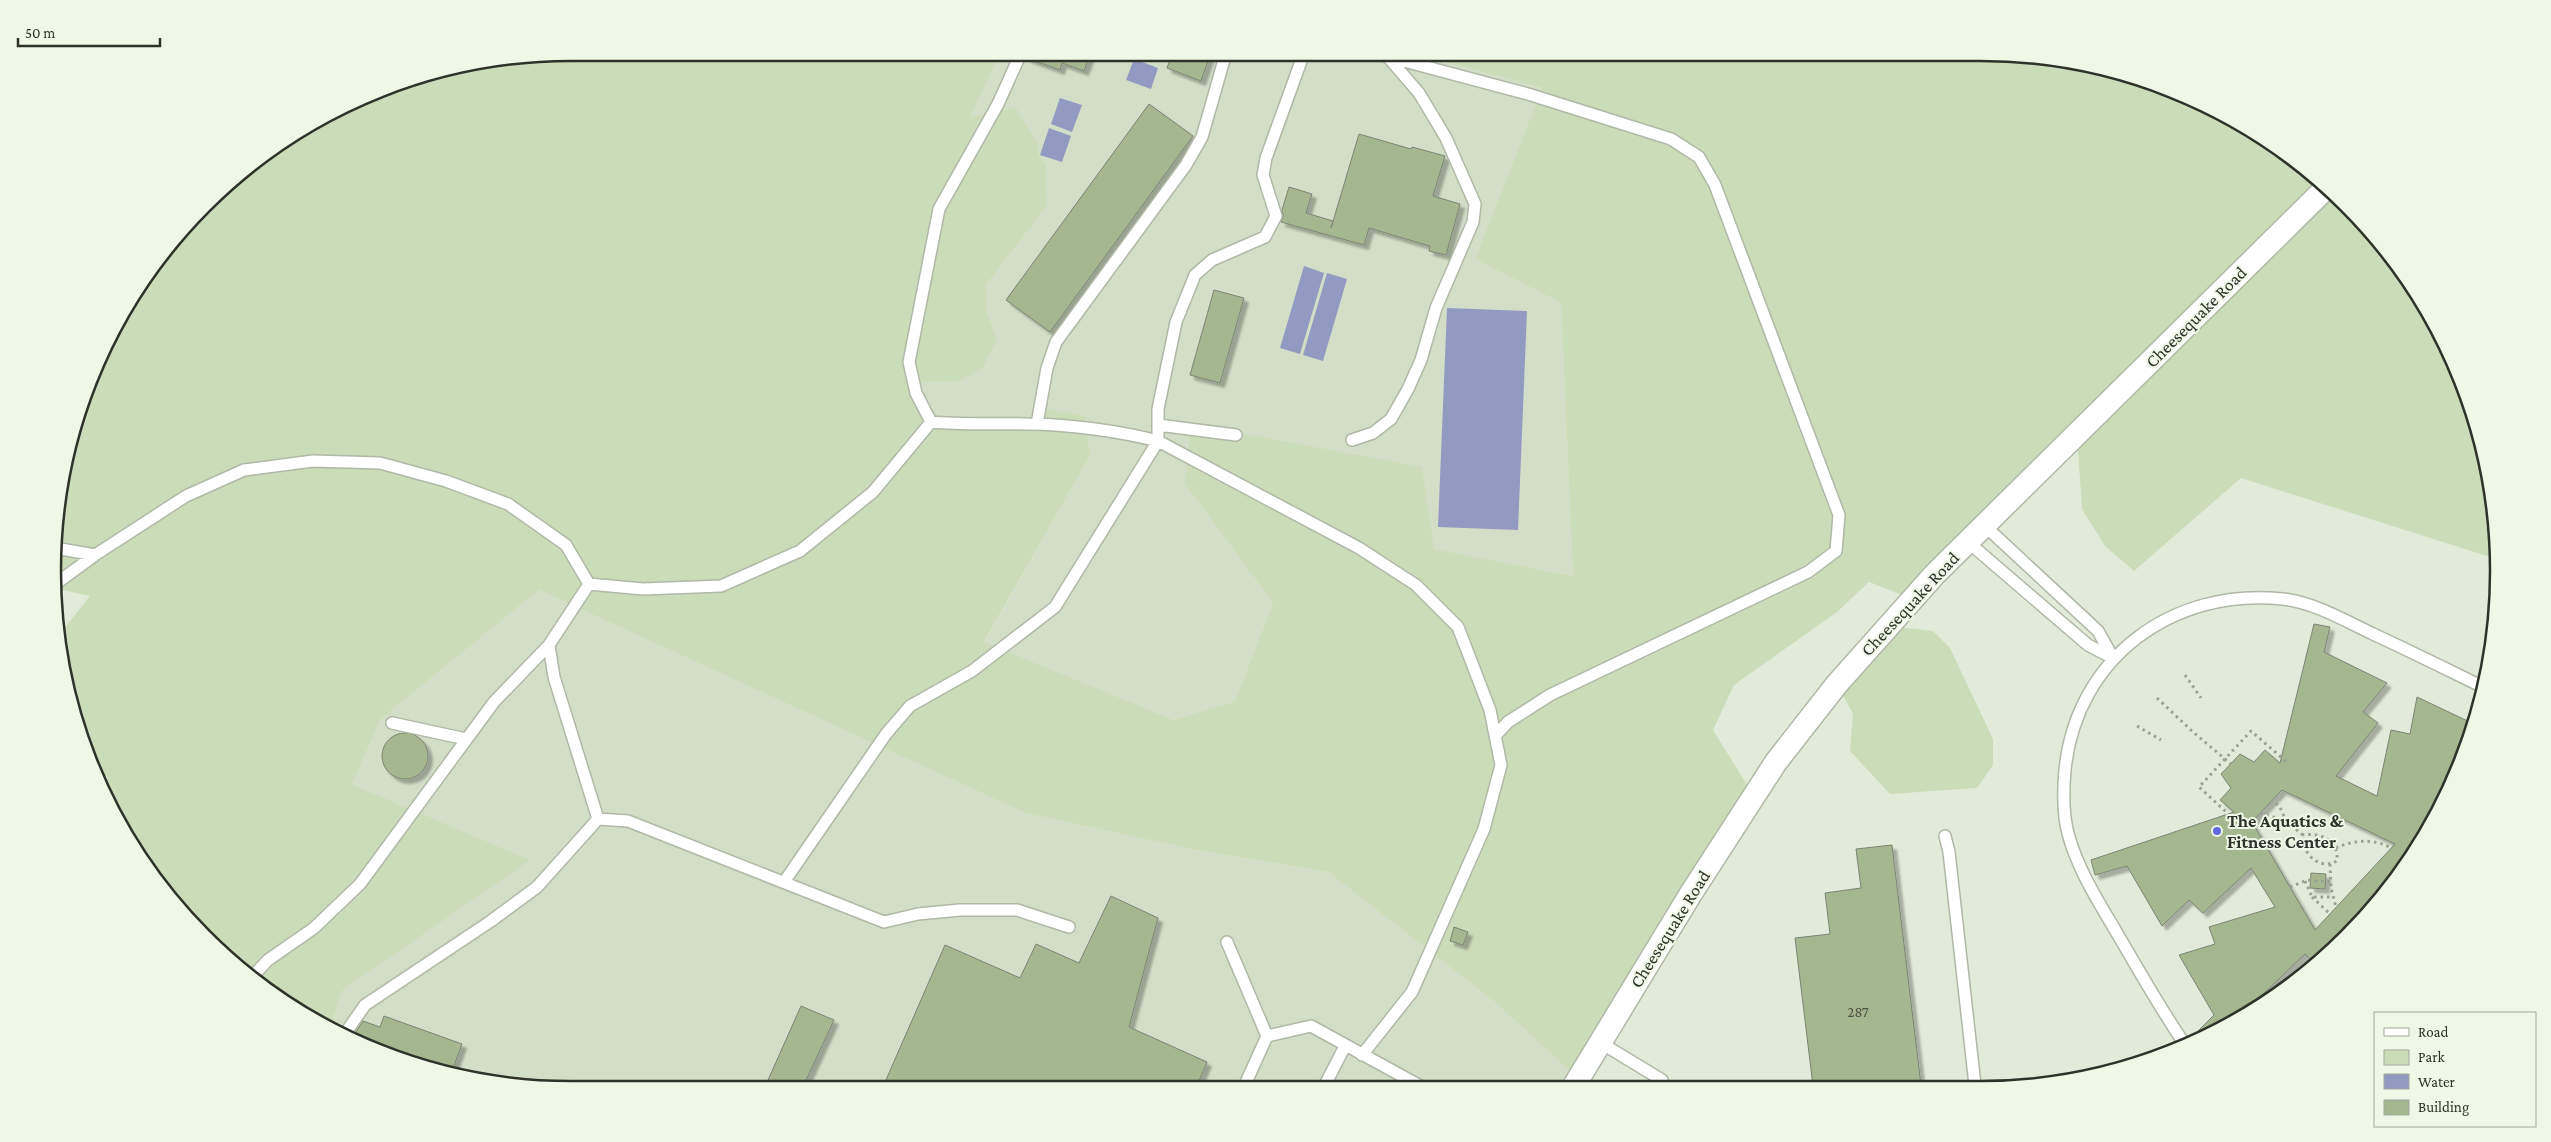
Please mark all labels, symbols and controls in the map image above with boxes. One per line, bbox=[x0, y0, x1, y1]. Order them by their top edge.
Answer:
scale bar bbox=[18, 15, 160, 47]
text: 50 m bbox=[25, 25, 55, 41]
street label: Cheesequake Road bbox=[2141, 262, 2251, 372]
street label: Cheesequake Road bbox=[1857, 548, 1964, 660]
place label: The Aquatics & Fitness Center bbox=[2227, 811, 2344, 852]
marker: The Aquatics & Fitness Center bbox=[2211, 825, 2223, 837]
street label: Cheesequake Road bbox=[1626, 866, 1714, 991]
house number: 287 bbox=[1847, 1004, 1869, 1020]
legend bbox=[2374, 1012, 2536, 1127]
text: Road bbox=[2418, 1024, 2449, 1040]
text: Park bbox=[2418, 1049, 2445, 1065]
text: Water bbox=[2418, 1074, 2455, 1090]
text: Building bbox=[2418, 1099, 2469, 1116]

